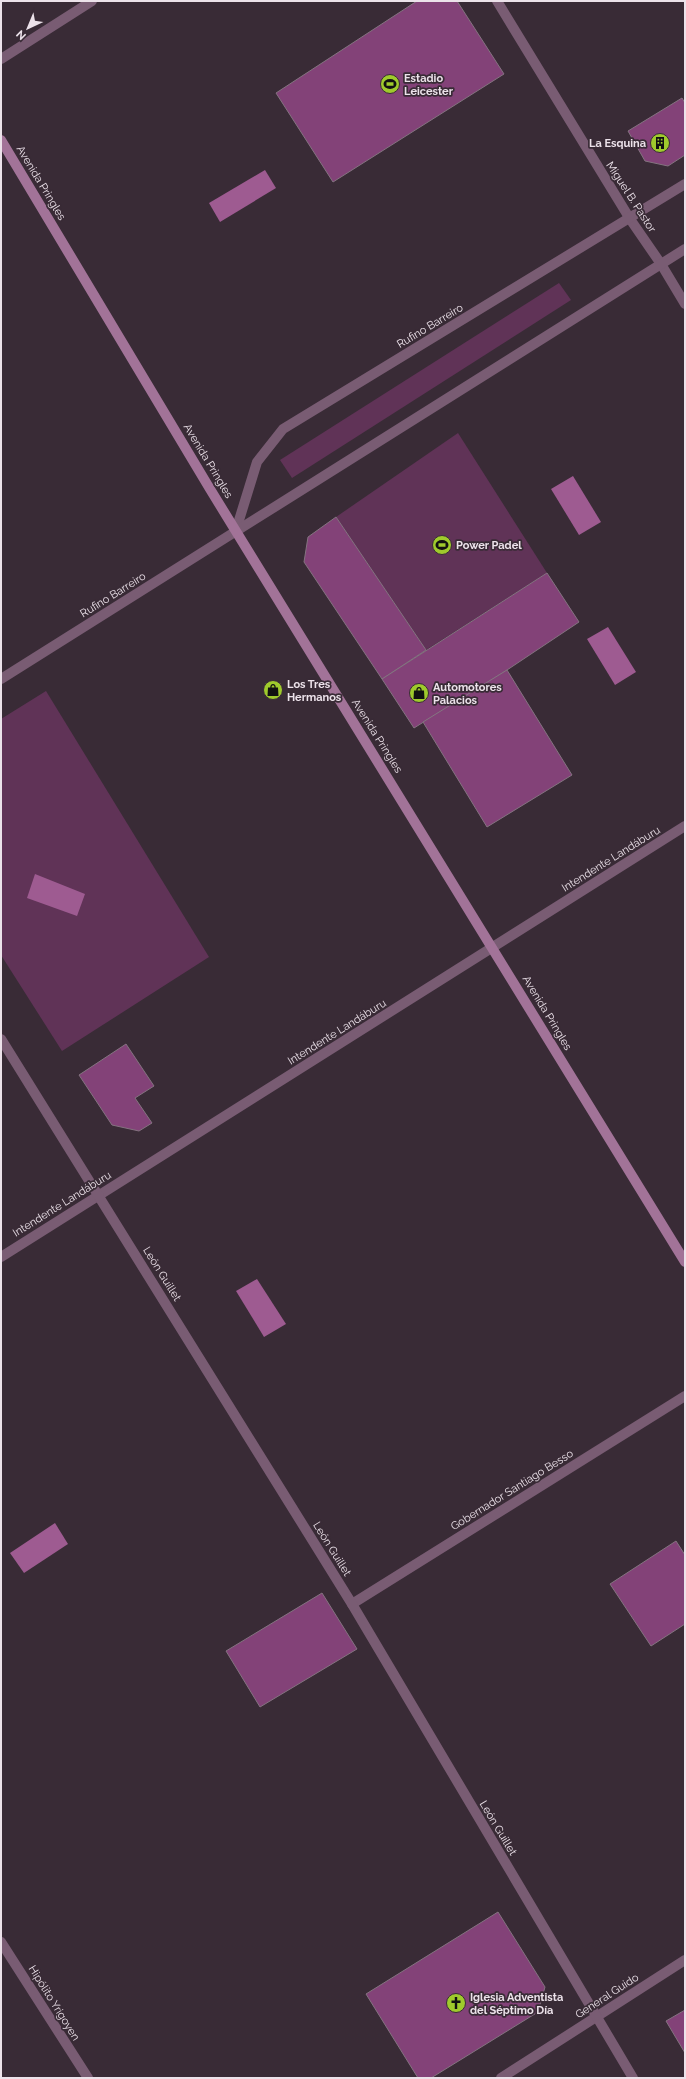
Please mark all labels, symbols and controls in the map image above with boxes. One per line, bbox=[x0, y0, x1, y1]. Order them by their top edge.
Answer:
north arrow bbox=[8, 8, 48, 48]
text: N bbox=[14, 27, 29, 42]
place label: Estadio Leicester bbox=[404, 72, 454, 98]
sports icon: Estadio Leicester bbox=[379, 73, 401, 95]
building icon: La Esquina bbox=[649, 132, 671, 154]
place label: La Esquina bbox=[589, 137, 646, 150]
street label: Avenida Pringles bbox=[14, 143, 68, 223]
street label: Miguel B. Pastor bbox=[603, 159, 659, 235]
street label: Rufino Barreiro bbox=[395, 301, 466, 351]
street label: Avenida Pringles bbox=[181, 421, 235, 501]
sports icon: Power Padel bbox=[431, 534, 453, 556]
place label: Power Padel bbox=[456, 539, 522, 552]
street label: Rufino Barreiro bbox=[78, 569, 149, 620]
place label: Los Tres Hermanos bbox=[287, 678, 342, 704]
shop icon: Los Tres Hermanos bbox=[262, 679, 284, 701]
place label: Automotores Palacios bbox=[433, 681, 502, 707]
shop icon: Automotores Palacios bbox=[408, 682, 430, 704]
street label: Avenida Pringles bbox=[349, 697, 405, 775]
street label: Intendente Landáburu bbox=[559, 823, 663, 895]
street label: Avenida Pringles bbox=[520, 973, 574, 1053]
street label: Intendente Landáburu bbox=[285, 996, 389, 1068]
street label: Intendente Landáburu bbox=[10, 1168, 114, 1240]
street label: León Guillet bbox=[140, 1245, 184, 1304]
street label: Gobernador Santiago Besso bbox=[448, 1447, 576, 1533]
street label: León Guillet bbox=[310, 1520, 354, 1579]
street label: León Guillet bbox=[477, 1798, 520, 1858]
street label: Hipólito Yrigoyen bbox=[26, 1963, 82, 2043]
street label: General Guido bbox=[573, 1971, 641, 2021]
place label: Iglesia Adventista del Séptimo Día bbox=[470, 1991, 563, 2017]
church icon: Iglesia Adventista del Séptimo Día bbox=[445, 1992, 467, 2014]

